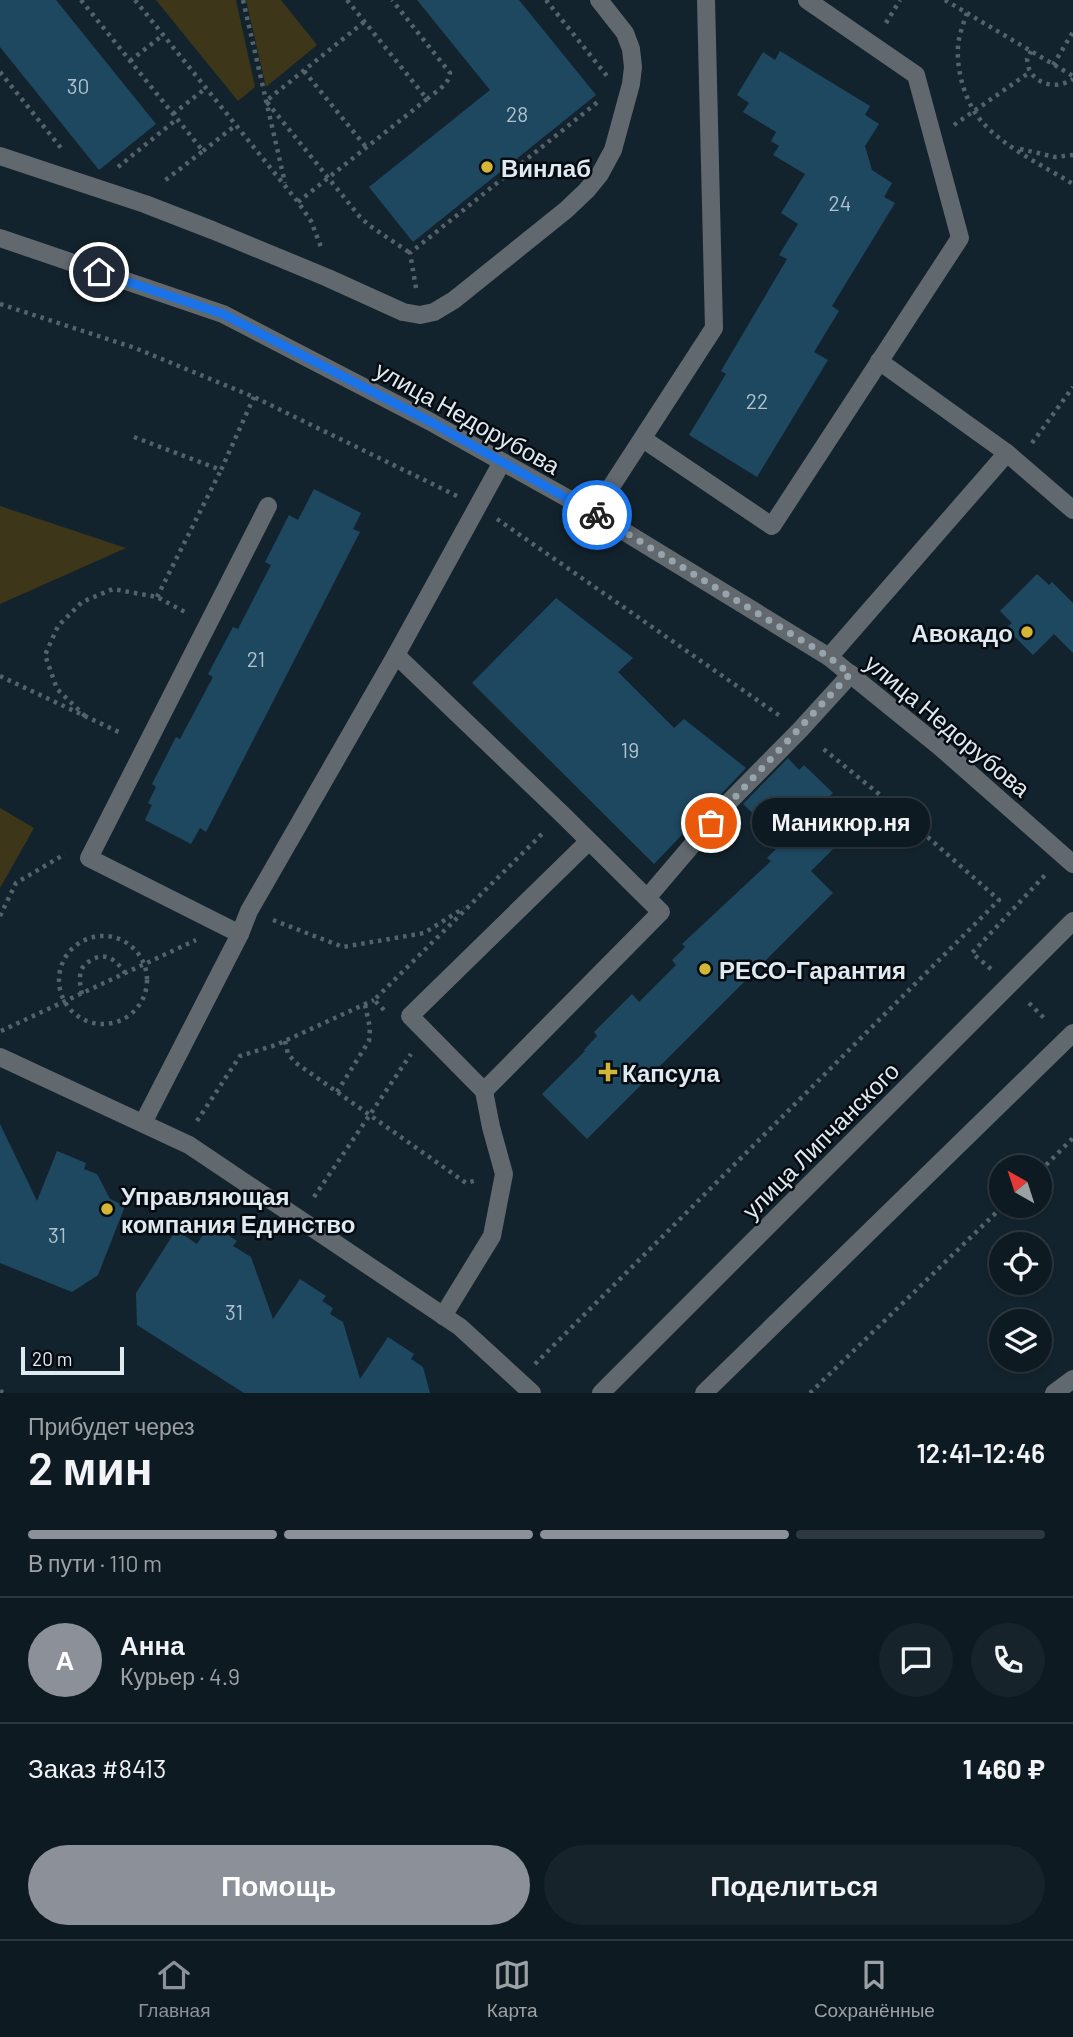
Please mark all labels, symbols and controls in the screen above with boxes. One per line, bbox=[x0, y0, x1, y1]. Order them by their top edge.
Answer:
house number: 30 bbox=[67, 73, 89, 98]
house number: 28 bbox=[506, 101, 528, 126]
place label: Винлаб bbox=[501, 153, 591, 182]
marker: Винлаб bbox=[479, 159, 495, 175]
house number: 24 bbox=[829, 190, 851, 215]
pin bbox=[69, 242, 129, 302]
icon: home bbox=[80, 253, 118, 291]
street label: улица Недорубова bbox=[371, 354, 566, 480]
house number: 22 bbox=[746, 388, 768, 413]
courier bbox=[562, 480, 632, 550]
icon: bike bbox=[578, 496, 616, 534]
place label: Авокадо bbox=[911, 618, 1013, 647]
marker: Авокадо bbox=[1019, 624, 1035, 640]
house number: 21 bbox=[247, 646, 265, 671]
street label: улица Недорубова bbox=[860, 648, 1037, 803]
house number: 19 bbox=[621, 737, 639, 762]
pin bbox=[681, 793, 741, 853]
callout: Маникюр.ня bbox=[753, 798, 931, 848]
icon: bag bbox=[692, 804, 730, 842]
text: Маникюр.ня bbox=[771, 808, 911, 836]
place label: РЕСО-Гарантия bbox=[719, 955, 906, 984]
marker: РЕСО-Гарантия bbox=[697, 961, 713, 977]
street label: улица Липчанского bbox=[736, 1056, 904, 1224]
place label: Капсула bbox=[622, 1058, 720, 1087]
marker: Капсула bbox=[600, 1064, 616, 1080]
north arrow bbox=[989, 1155, 1052, 1218]
map controls bbox=[989, 1155, 1052, 1372]
place label: Управляющая компания Единство bbox=[121, 1181, 355, 1238]
marker: Управляющая компания Единство bbox=[99, 1201, 115, 1217]
house number: 31 bbox=[48, 1222, 66, 1247]
button: locate bbox=[989, 1232, 1052, 1295]
house number: 31 bbox=[225, 1299, 243, 1324]
button: layers bbox=[989, 1309, 1052, 1372]
scale bar bbox=[21, 1344, 124, 1376]
text: 20 m bbox=[32, 1347, 72, 1370]
text: Прибудет через bbox=[28, 1412, 195, 1440]
text: 12:41–12:46 bbox=[917, 1437, 1045, 1468]
text: 2 мин bbox=[28, 1439, 153, 1494]
text: В пути · 110 m bbox=[28, 1549, 162, 1577]
button: chat bbox=[879, 1623, 953, 1697]
button: phone bbox=[971, 1623, 1045, 1697]
text: Анна bbox=[120, 1629, 185, 1660]
text: А bbox=[56, 1644, 74, 1675]
text: Курьер · 4.9 bbox=[120, 1662, 240, 1690]
text: Заказ #8413 bbox=[28, 1752, 167, 1783]
text: 1 460 ₽ bbox=[963, 1753, 1045, 1784]
button: Помощь bbox=[28, 1845, 530, 1925]
button: Поделиться bbox=[544, 1845, 1045, 1925]
tab: Главная bbox=[138, 1956, 210, 2022]
tab: Карта bbox=[487, 1956, 538, 2022]
tab: Сохранённые bbox=[814, 1956, 935, 2022]

